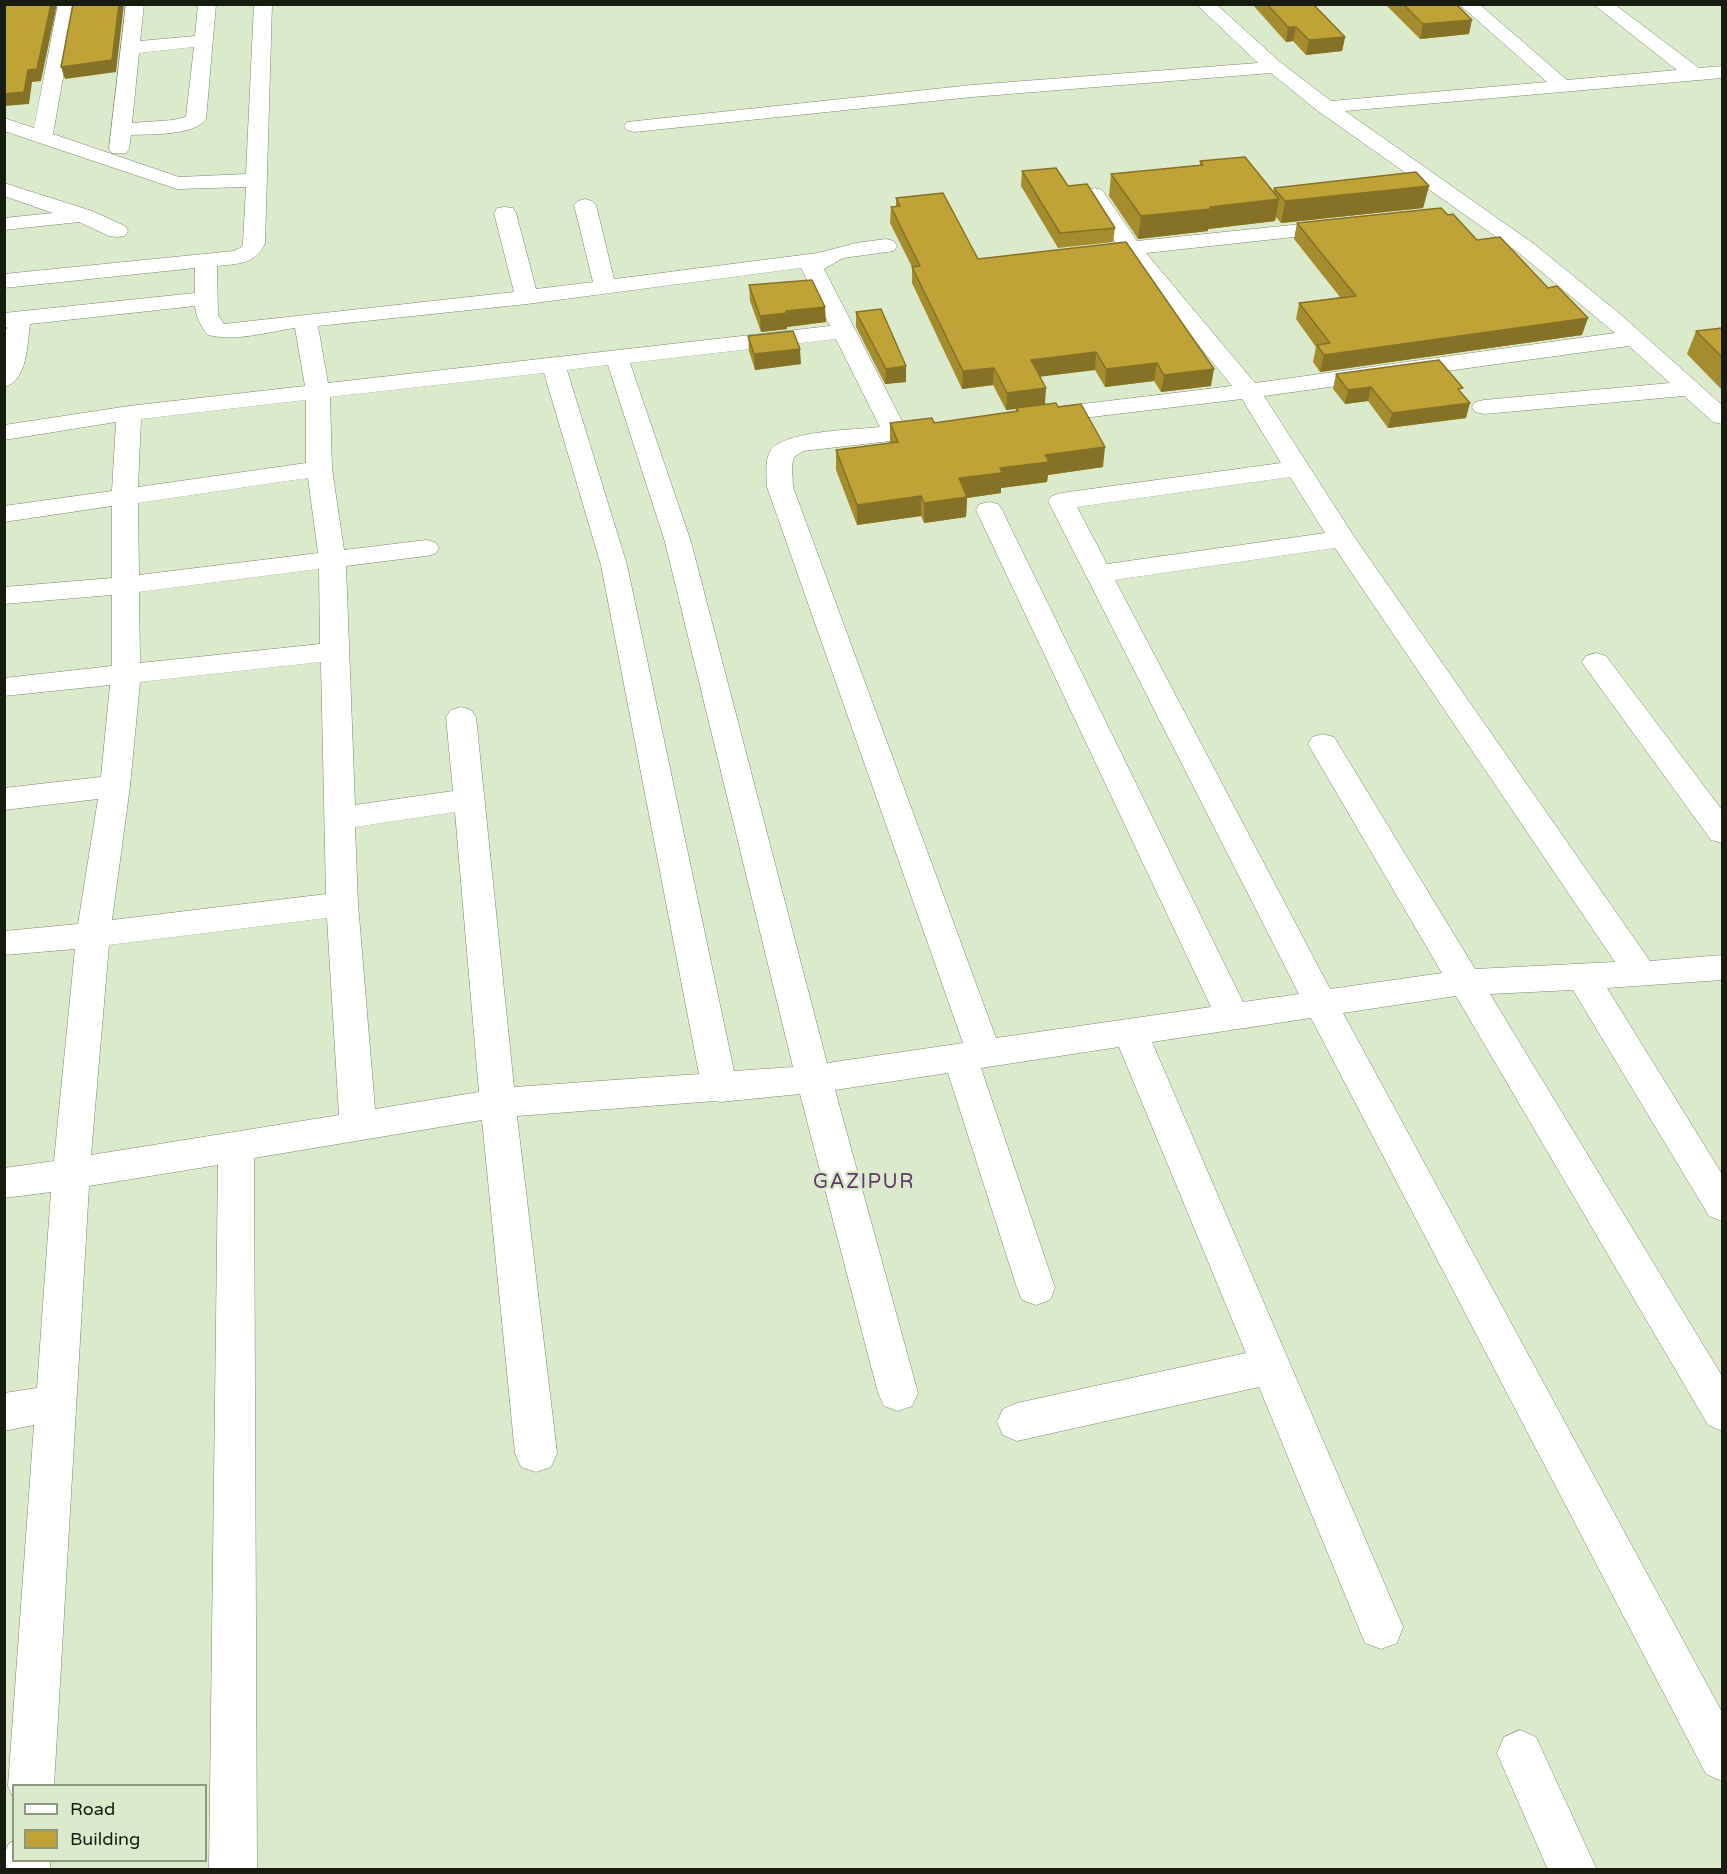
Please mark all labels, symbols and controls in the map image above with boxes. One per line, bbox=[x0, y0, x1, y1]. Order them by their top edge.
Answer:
district label: GAZIPUR bbox=[813, 1171, 915, 1195]
legend bbox=[12, 1784, 207, 1862]
text: Road bbox=[70, 1798, 115, 1820]
text: Building bbox=[70, 1828, 140, 1850]

